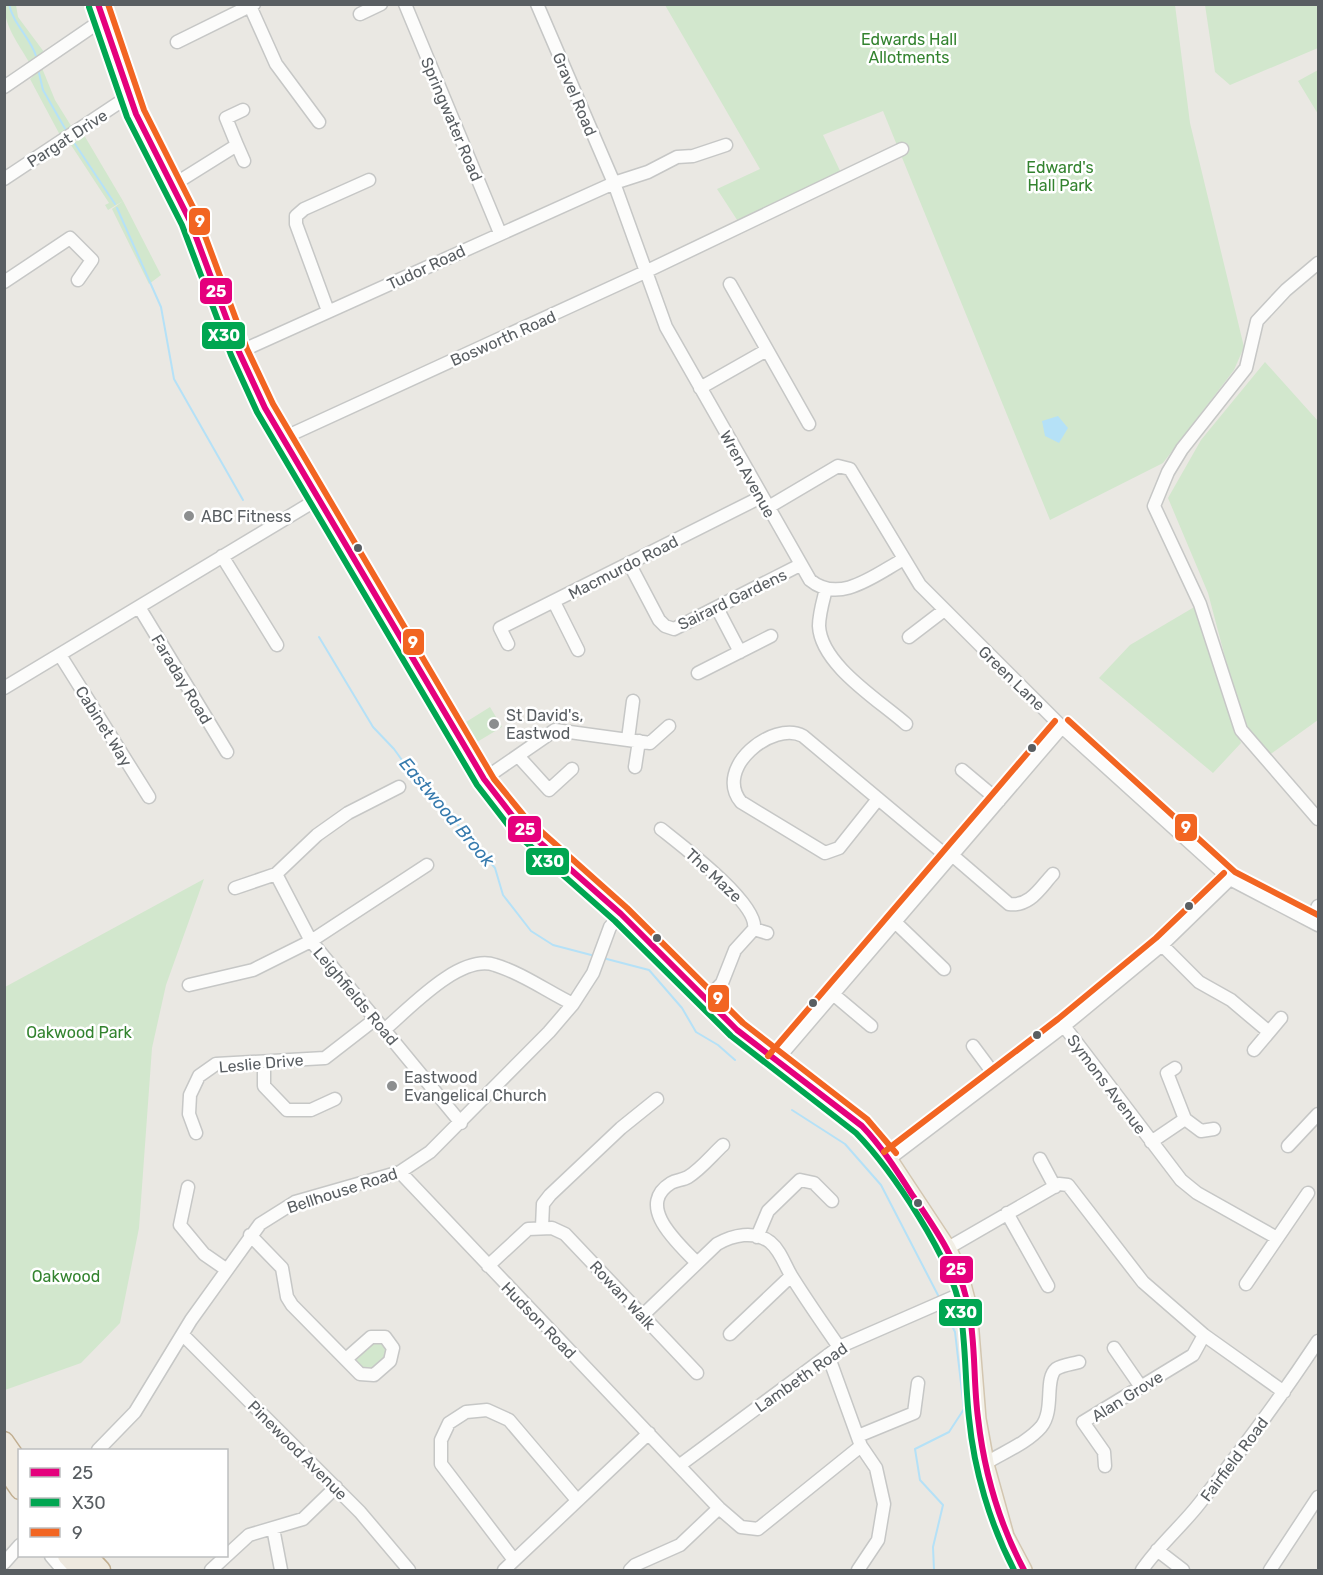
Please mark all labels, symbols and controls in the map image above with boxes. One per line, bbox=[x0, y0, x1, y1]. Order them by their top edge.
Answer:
park label: Edwards Hall Allotments bbox=[861, 30, 957, 67]
street label: Gravel Road bbox=[548, 50, 601, 139]
street label: Springwater Road bbox=[417, 54, 486, 184]
street label: Pargat Drive bbox=[24, 105, 111, 171]
park label: Edward's Hall Park bbox=[1026, 158, 1094, 195]
line badge: 9 bbox=[188, 207, 211, 236]
text: 9 bbox=[195, 212, 205, 231]
street label: Tudor Road bbox=[384, 241, 468, 294]
line badge: 25 bbox=[199, 277, 233, 305]
text: 25 bbox=[206, 282, 226, 301]
street label: Bosworth Road bbox=[447, 307, 559, 370]
line badge: X30 bbox=[201, 321, 246, 350]
text: X30 bbox=[208, 326, 240, 345]
street label: Wren Avenue bbox=[716, 427, 779, 521]
place label: ABC Fitness bbox=[201, 507, 291, 526]
marker: ABC Fitness bbox=[182, 509, 196, 523]
street label: Macmurdo Road bbox=[565, 532, 681, 603]
unlabelled marker bbox=[352, 542, 364, 554]
street label: Sairard Gardens bbox=[675, 565, 790, 634]
line badge: 9 bbox=[402, 628, 425, 656]
street label: Faraday Road bbox=[147, 631, 216, 727]
text: 9 bbox=[408, 633, 418, 652]
street label: Green Lane bbox=[975, 642, 1049, 715]
street label: Cabinet Way bbox=[71, 682, 136, 770]
place label: St David's, Eastwod bbox=[506, 706, 583, 743]
marker: St David's, Eastwod bbox=[487, 717, 501, 731]
unlabelled marker bbox=[1026, 742, 1038, 754]
water label: Eastwood Brook bbox=[395, 753, 500, 872]
line badge: 9 bbox=[1174, 813, 1198, 842]
line badge: 25 bbox=[507, 815, 542, 843]
text: 9 bbox=[1181, 818, 1191, 837]
text: 25 bbox=[515, 820, 535, 839]
street label: The Maze bbox=[682, 845, 746, 906]
line badge: X30 bbox=[525, 847, 570, 876]
text: X30 bbox=[532, 852, 564, 871]
unlabelled marker bbox=[1183, 900, 1195, 912]
unlabelled marker bbox=[651, 932, 663, 944]
street label: Leighfields Road bbox=[309, 943, 402, 1049]
line badge: 9 bbox=[707, 984, 730, 1013]
text: 9 bbox=[713, 989, 723, 1008]
unlabelled marker bbox=[807, 997, 819, 1009]
park label: Oakwood Park bbox=[26, 1023, 133, 1042]
unlabelled marker bbox=[1031, 1029, 1043, 1041]
street label: Symons Avenue bbox=[1063, 1031, 1150, 1138]
street label: Leslie Drive bbox=[218, 1050, 304, 1077]
place label: Eastwood Evangelical Church bbox=[404, 1068, 547, 1105]
marker: Eastwood Evangelical Church bbox=[385, 1079, 399, 1093]
street label: Bellhouse Road bbox=[285, 1164, 400, 1217]
unlabelled marker bbox=[912, 1197, 924, 1209]
line badge: 25 bbox=[939, 1255, 974, 1284]
street label: Rowan Walk bbox=[586, 1257, 660, 1334]
text: 25 bbox=[946, 1260, 966, 1279]
park label: Oakwood bbox=[32, 1267, 100, 1286]
street label: Hudson Road bbox=[497, 1278, 580, 1363]
line badge: X30 bbox=[938, 1298, 983, 1327]
text: X30 bbox=[945, 1303, 977, 1322]
street label: Lambeth Road bbox=[751, 1339, 851, 1416]
street label: Alan Grove bbox=[1088, 1367, 1166, 1426]
street label: Pinewood Avenue bbox=[244, 1397, 351, 1504]
street label: Fairfield Road bbox=[1197, 1413, 1272, 1505]
legend bbox=[18, 1449, 228, 1557]
text: 25 bbox=[72, 1462, 93, 1484]
text: X30 bbox=[72, 1492, 106, 1514]
text: 9 bbox=[72, 1522, 83, 1544]

